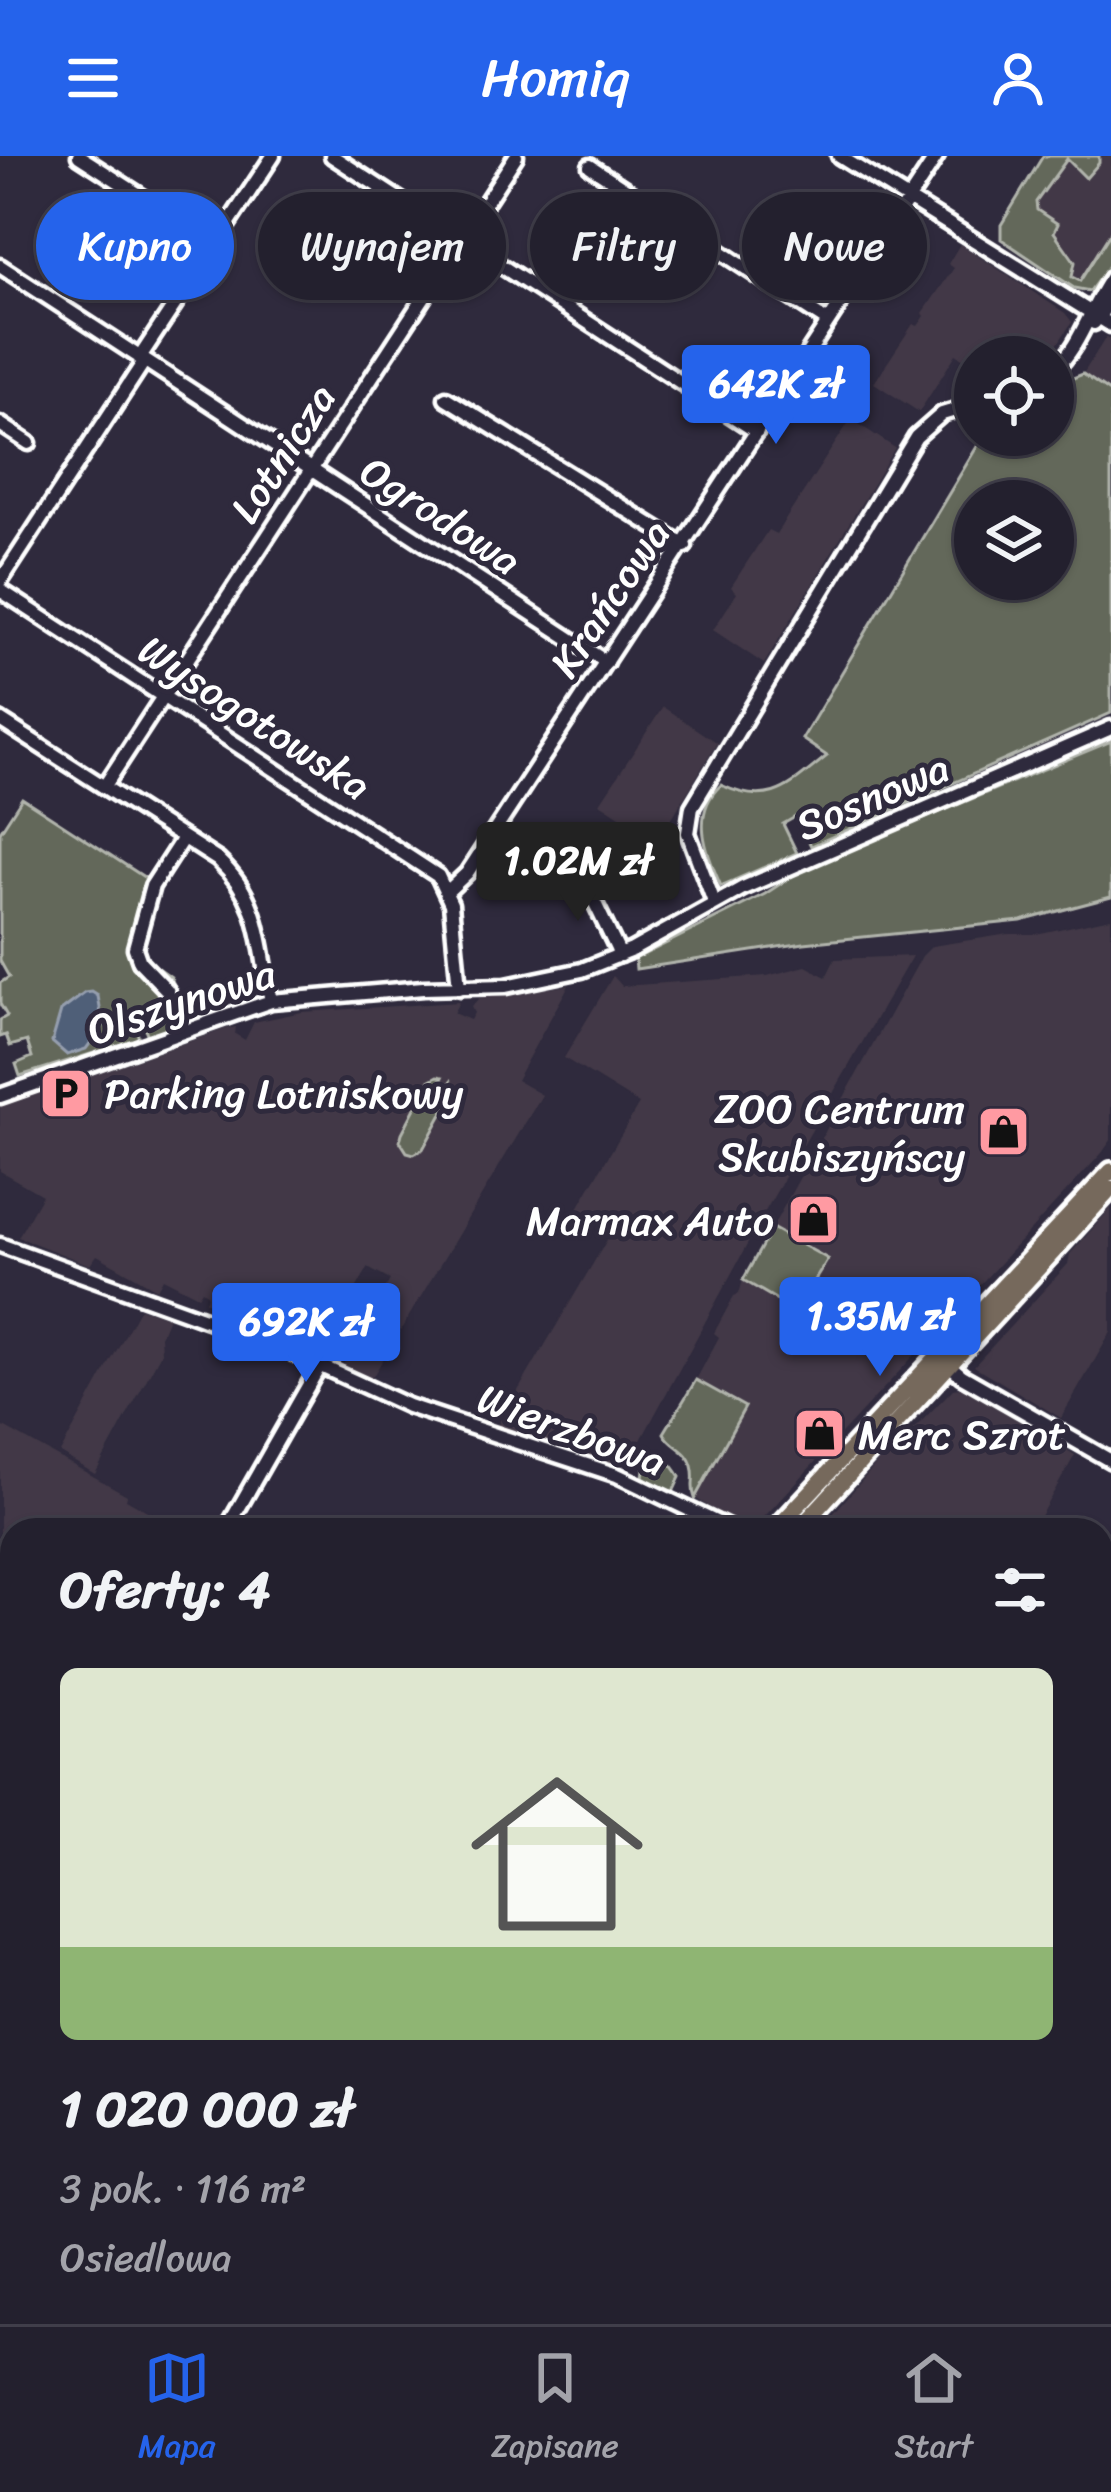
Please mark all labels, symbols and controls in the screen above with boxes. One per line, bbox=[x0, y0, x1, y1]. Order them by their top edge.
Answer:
text: Homiq bbox=[481, 30, 630, 126]
icon: menu bbox=[60, 45, 126, 111]
icon: person bbox=[985, 45, 1051, 111]
chip: Kupno bbox=[36, 192, 234, 300]
chip: Wynajem bbox=[258, 192, 506, 300]
chip: Filtry bbox=[530, 192, 718, 300]
chip: Nowe bbox=[742, 192, 927, 300]
map controls bbox=[954, 336, 1074, 600]
button: locate bbox=[954, 336, 1074, 456]
pin: 642K zł bbox=[665, 345, 887, 447]
text: 642K zł bbox=[709, 349, 843, 418]
street label: Lotnicza bbox=[210, 368, 356, 539]
street label: Ogrodowa bbox=[345, 436, 536, 596]
button: layers bbox=[954, 480, 1074, 600]
street label: Krańcowa bbox=[529, 504, 691, 693]
street label: Wysogotowska bbox=[123, 614, 386, 821]
street label: Sosnowa bbox=[784, 731, 961, 862]
pin: 1.02M zł bbox=[454, 822, 702, 924]
text: 1.02M zł bbox=[504, 826, 652, 895]
street label: Olszynowa bbox=[77, 936, 286, 1067]
place label: Parking Lotniskowy bbox=[104, 1057, 464, 1131]
parking icon: Parking Lotniskowy bbox=[37, 1065, 93, 1121]
place label: ZOO Centrum Skubiszyńscy bbox=[714, 1072, 965, 1194]
shop icon: ZOO Centrum Skubiszyńscy bbox=[976, 1104, 1032, 1160]
place label: Marmax Auto bbox=[526, 1184, 774, 1258]
shop icon: Marmax Auto bbox=[785, 1192, 841, 1248]
pin: 1.35M zł bbox=[756, 1277, 1004, 1379]
text: 1.35M zł bbox=[807, 1281, 954, 1350]
pin: 692K zł bbox=[195, 1283, 417, 1385]
text: 692K zł bbox=[239, 1287, 373, 1356]
street label: Wierzbowa bbox=[467, 1362, 676, 1498]
place label: Merc Szrot bbox=[858, 1398, 1066, 1472]
shop icon: Merc Szrot bbox=[791, 1406, 847, 1462]
text: Oferty: 4 bbox=[60, 1545, 270, 1635]
icon: filters bbox=[987, 1557, 1053, 1623]
icon: home bbox=[449, 1746, 665, 1962]
text: 1 020 000 zł bbox=[60, 2064, 353, 2154]
text: 3 pok. · 116 m² bbox=[60, 2154, 306, 2223]
text: Osiedlowa bbox=[60, 2223, 232, 2292]
tab: Mapa bbox=[138, 2345, 215, 2475]
tab: Zapisane bbox=[491, 2345, 619, 2475]
tab: Start bbox=[895, 2345, 973, 2475]

